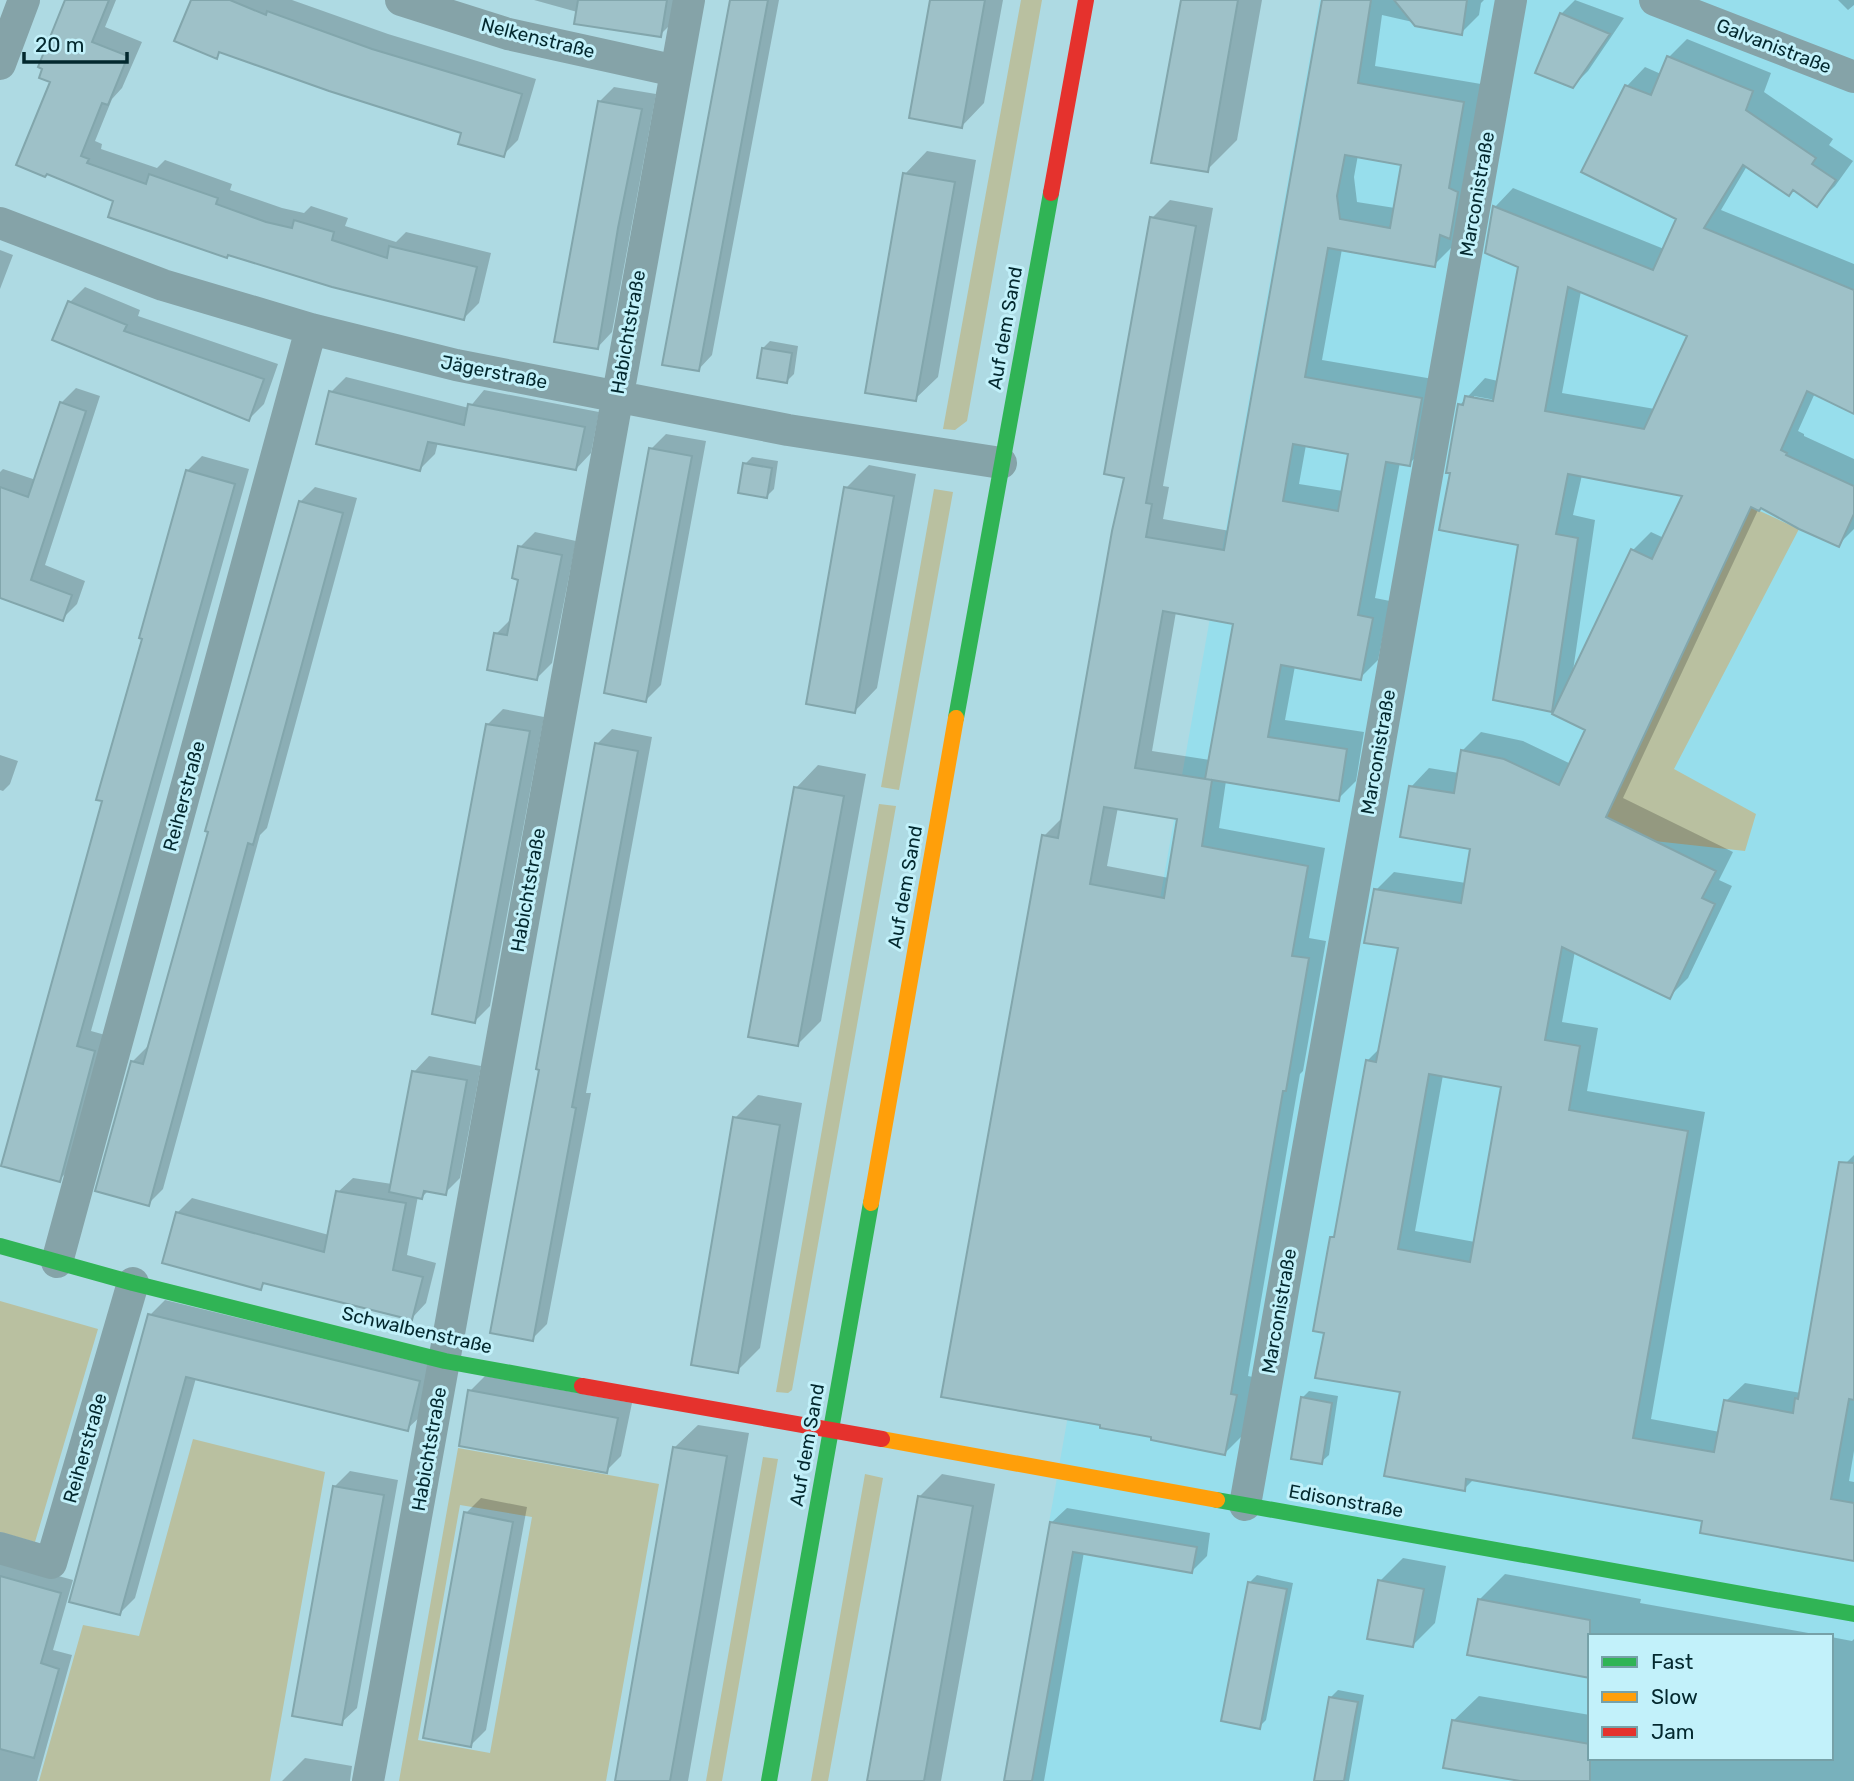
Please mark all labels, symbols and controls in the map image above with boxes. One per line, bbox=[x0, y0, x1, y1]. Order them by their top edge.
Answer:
street label: Nelkenstraße bbox=[479, 13, 597, 63]
street label: Galvanistraße bbox=[1713, 14, 1835, 78]
scale bar bbox=[24, 21, 128, 65]
text: 20 m bbox=[35, 32, 84, 57]
street label: Marconistraße bbox=[1455, 130, 1499, 258]
street label: Auf dem Sand bbox=[983, 265, 1027, 391]
street label: Habichtstraße bbox=[606, 268, 650, 396]
street label: Jägerstraße bbox=[439, 350, 549, 394]
street label: Marconistraße bbox=[1356, 688, 1400, 816]
street label: Reiherstraße bbox=[158, 738, 210, 854]
street label: Auf dem Sand bbox=[883, 824, 927, 950]
street label: Habichtstraße bbox=[506, 826, 550, 954]
street label: Marconistraße bbox=[1257, 1247, 1301, 1375]
street label: Schwalbenstraße bbox=[340, 1302, 494, 1358]
street label: Auf dem Sand bbox=[785, 1382, 829, 1508]
street label: Habichtstraße bbox=[407, 1385, 451, 1513]
street label: Reiherstraße bbox=[58, 1390, 112, 1506]
street label: Edisonstraße bbox=[1287, 1480, 1405, 1522]
legend bbox=[1588, 1634, 1833, 1760]
text: Fast bbox=[1651, 1649, 1693, 1674]
text: Slow bbox=[1651, 1684, 1698, 1709]
text: Jam bbox=[1651, 1719, 1695, 1744]

